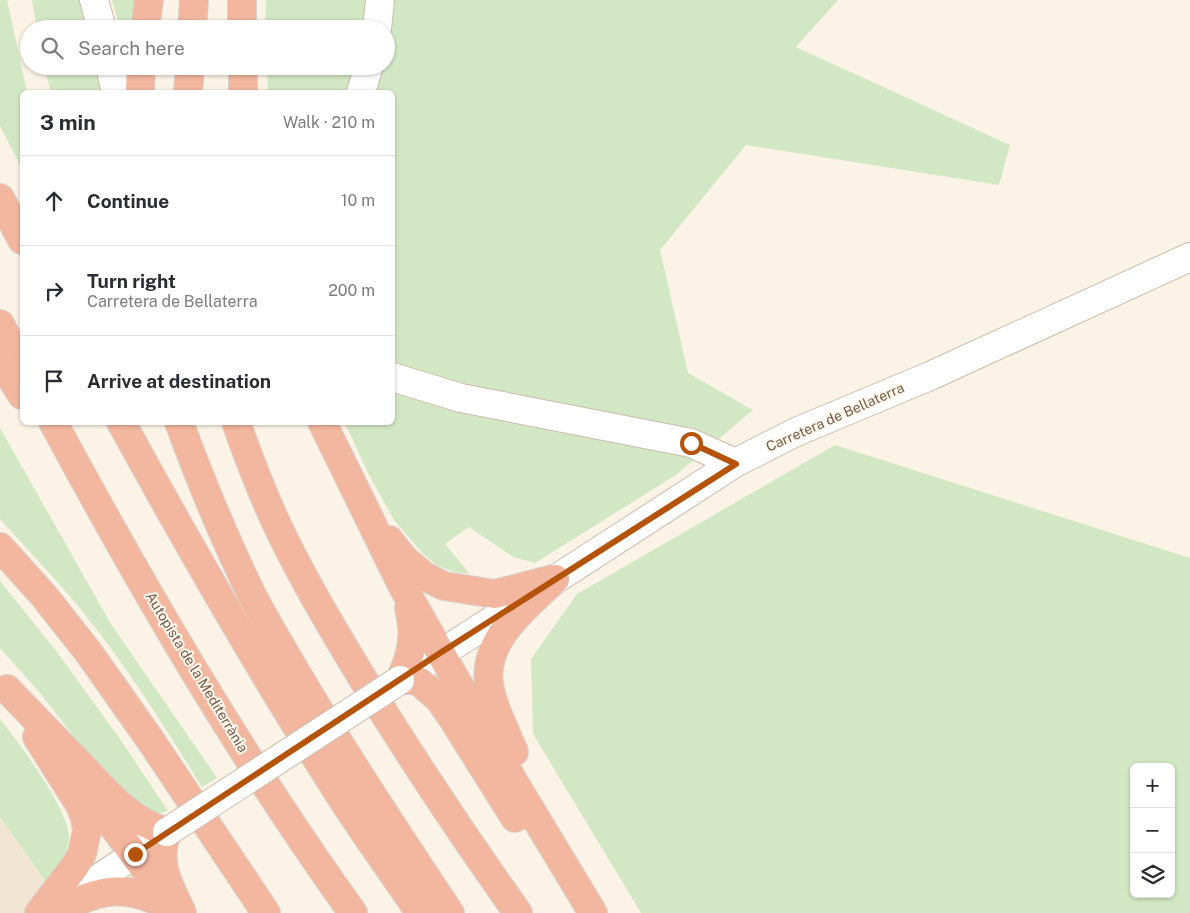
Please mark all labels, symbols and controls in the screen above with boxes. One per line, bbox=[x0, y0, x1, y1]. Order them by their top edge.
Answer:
search box bbox=[20, 20, 395, 75]
icon: search bbox=[38, 34, 66, 62]
text: Search here bbox=[78, 37, 185, 59]
text: 3 min bbox=[40, 110, 96, 135]
text: Walk · 210 m bbox=[283, 113, 375, 132]
icon: ahead bbox=[40, 187, 68, 215]
text: Continue bbox=[87, 190, 169, 212]
text: 10 m bbox=[341, 191, 375, 210]
text: Turn right bbox=[87, 270, 176, 292]
icon: right bbox=[40, 277, 68, 305]
text: 200 m bbox=[328, 281, 375, 300]
text: Carretera de Bellaterra bbox=[87, 292, 258, 311]
icon: arrive bbox=[40, 367, 68, 395]
text: Arrive at destination bbox=[87, 370, 271, 392]
street label: Carretera de Bellaterra bbox=[764, 379, 906, 455]
route start bbox=[680, 432, 703, 455]
street label: Autopista de la Mediterrània bbox=[143, 589, 251, 755]
map controls bbox=[1130, 763, 1175, 898]
button: + bbox=[1130, 763, 1175, 808]
button: − bbox=[1130, 808, 1175, 853]
route end bbox=[124, 843, 147, 866]
button: layers bbox=[1130, 853, 1175, 898]

